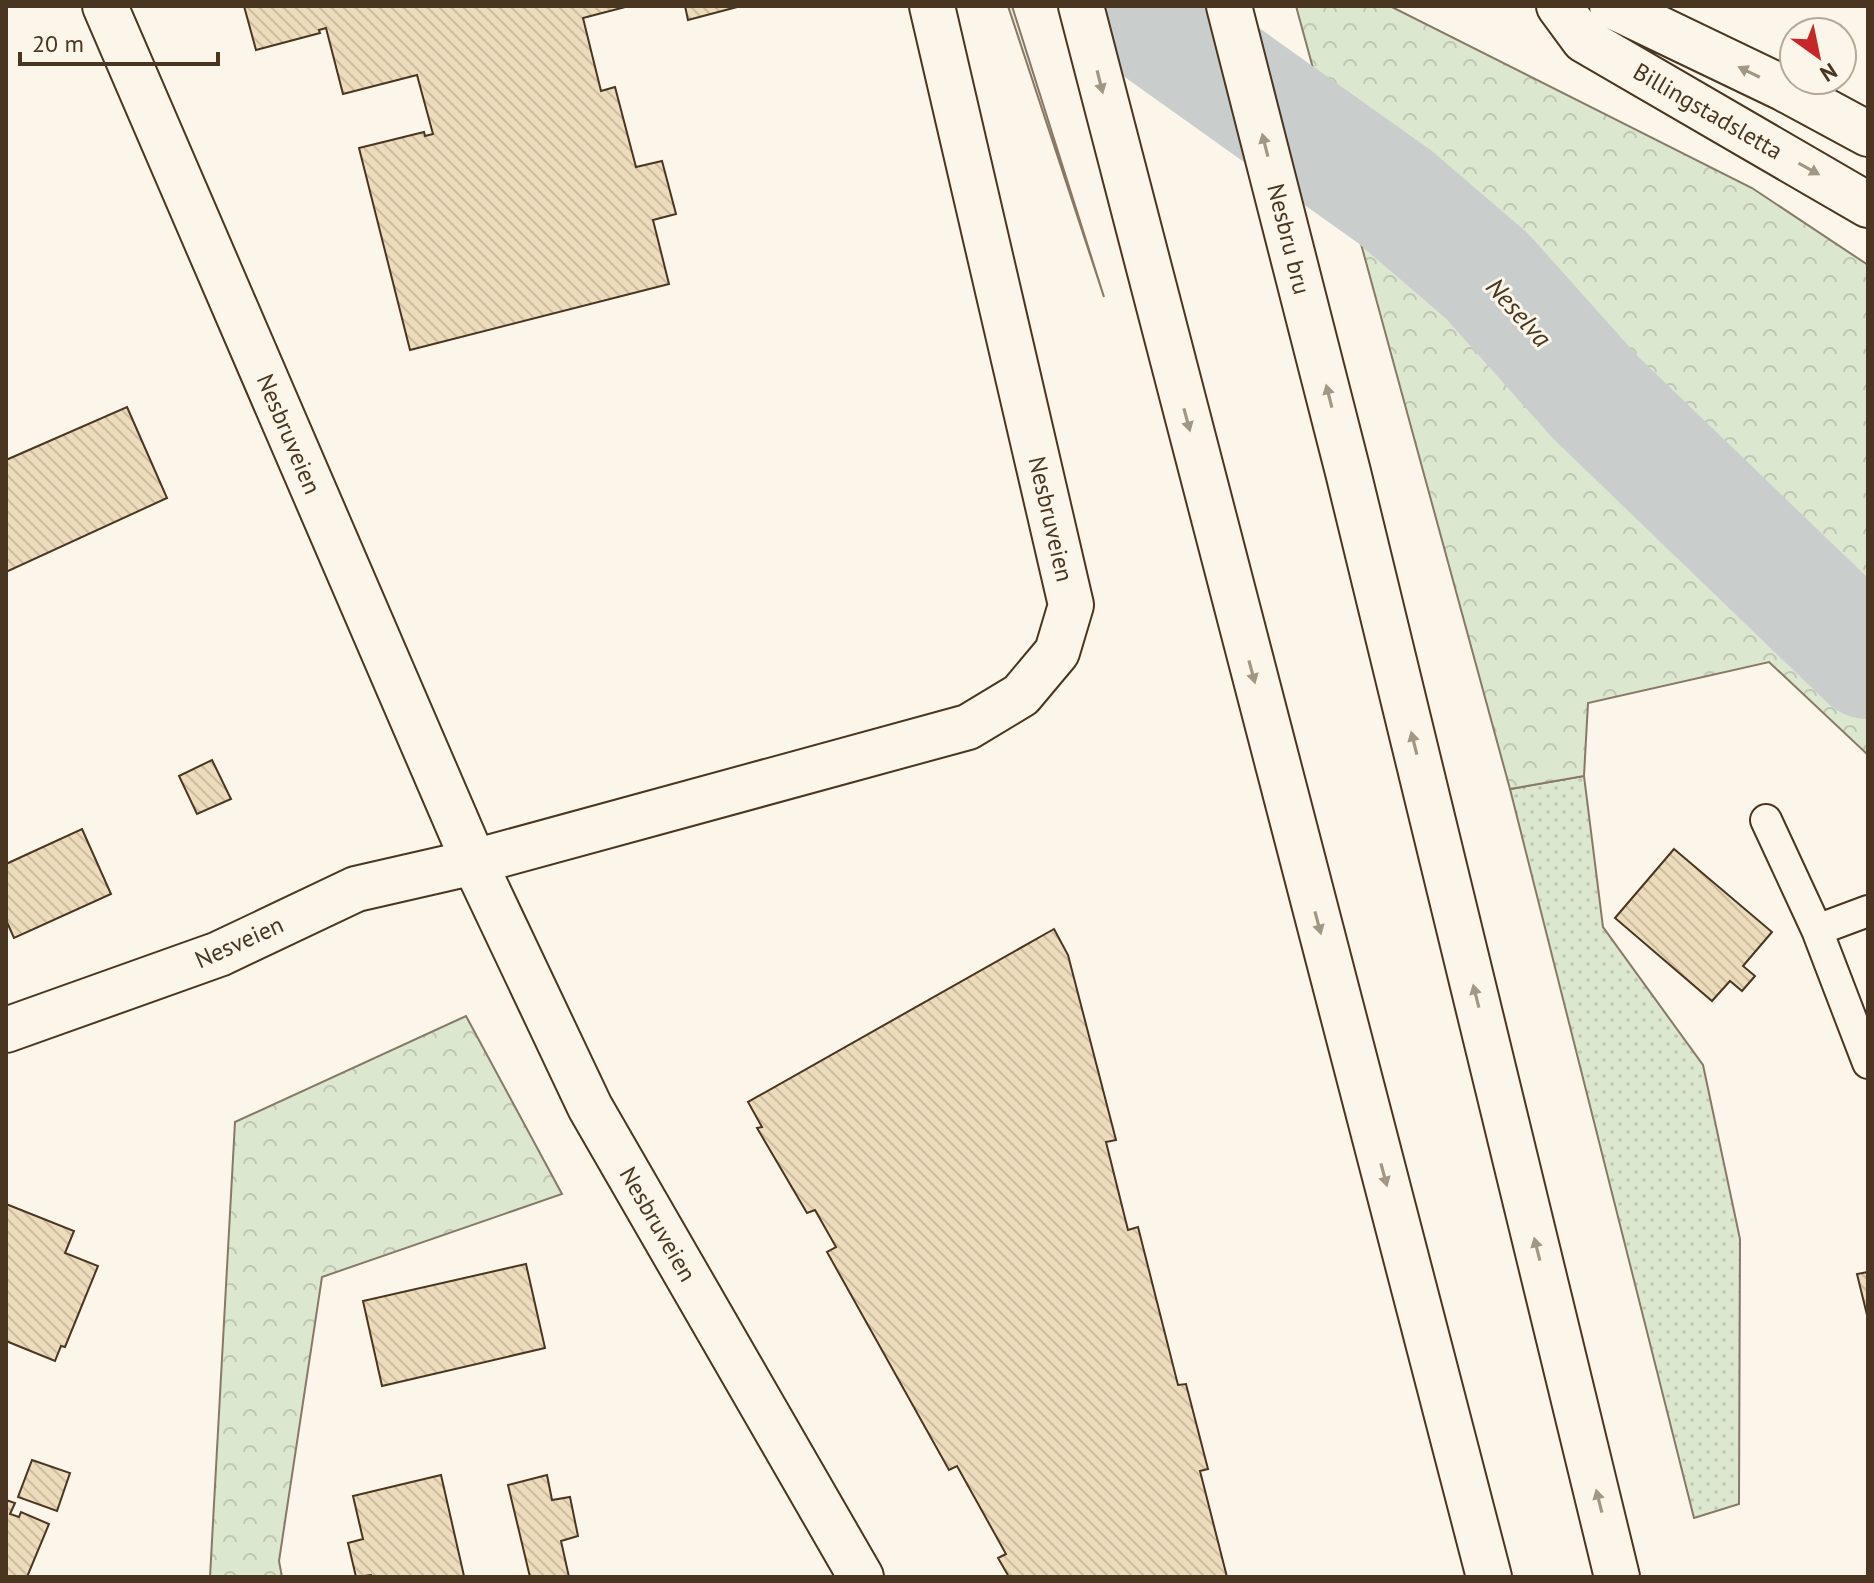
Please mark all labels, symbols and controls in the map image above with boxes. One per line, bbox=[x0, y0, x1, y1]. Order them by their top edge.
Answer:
scale bar bbox=[20, 16, 218, 66]
north arrow bbox=[1778, 16, 1858, 96]
text: 20 m bbox=[32, 28, 84, 59]
street label: Billingstadsletta bbox=[1628, 56, 1788, 166]
text: N bbox=[1815, 57, 1843, 88]
one-way arrow bbox=[1738, 65, 1761, 79]
one-way arrow bbox=[1095, 69, 1107, 94]
one-way arrow bbox=[1258, 132, 1270, 157]
one-way arrow bbox=[1798, 163, 1821, 176]
street label: Nesbru bru bbox=[1260, 180, 1318, 298]
water label: Neselva bbox=[1479, 271, 1559, 354]
street label: Nesbruveien bbox=[250, 369, 328, 499]
one-way arrow bbox=[1323, 384, 1335, 409]
one-way arrow bbox=[1181, 408, 1193, 433]
street label: Nesbruveien bbox=[1022, 453, 1080, 585]
one-way arrow bbox=[1247, 659, 1259, 684]
one-way arrow bbox=[1408, 731, 1420, 756]
street label: Nesveien bbox=[190, 909, 288, 975]
one-way arrow bbox=[1312, 911, 1324, 936]
one-way arrow bbox=[1469, 983, 1481, 1008]
street label: Nesbruveien bbox=[613, 1161, 703, 1287]
one-way arrow bbox=[1378, 1162, 1390, 1187]
one-way arrow bbox=[1531, 1236, 1543, 1261]
one-way arrow bbox=[1592, 1489, 1604, 1514]

